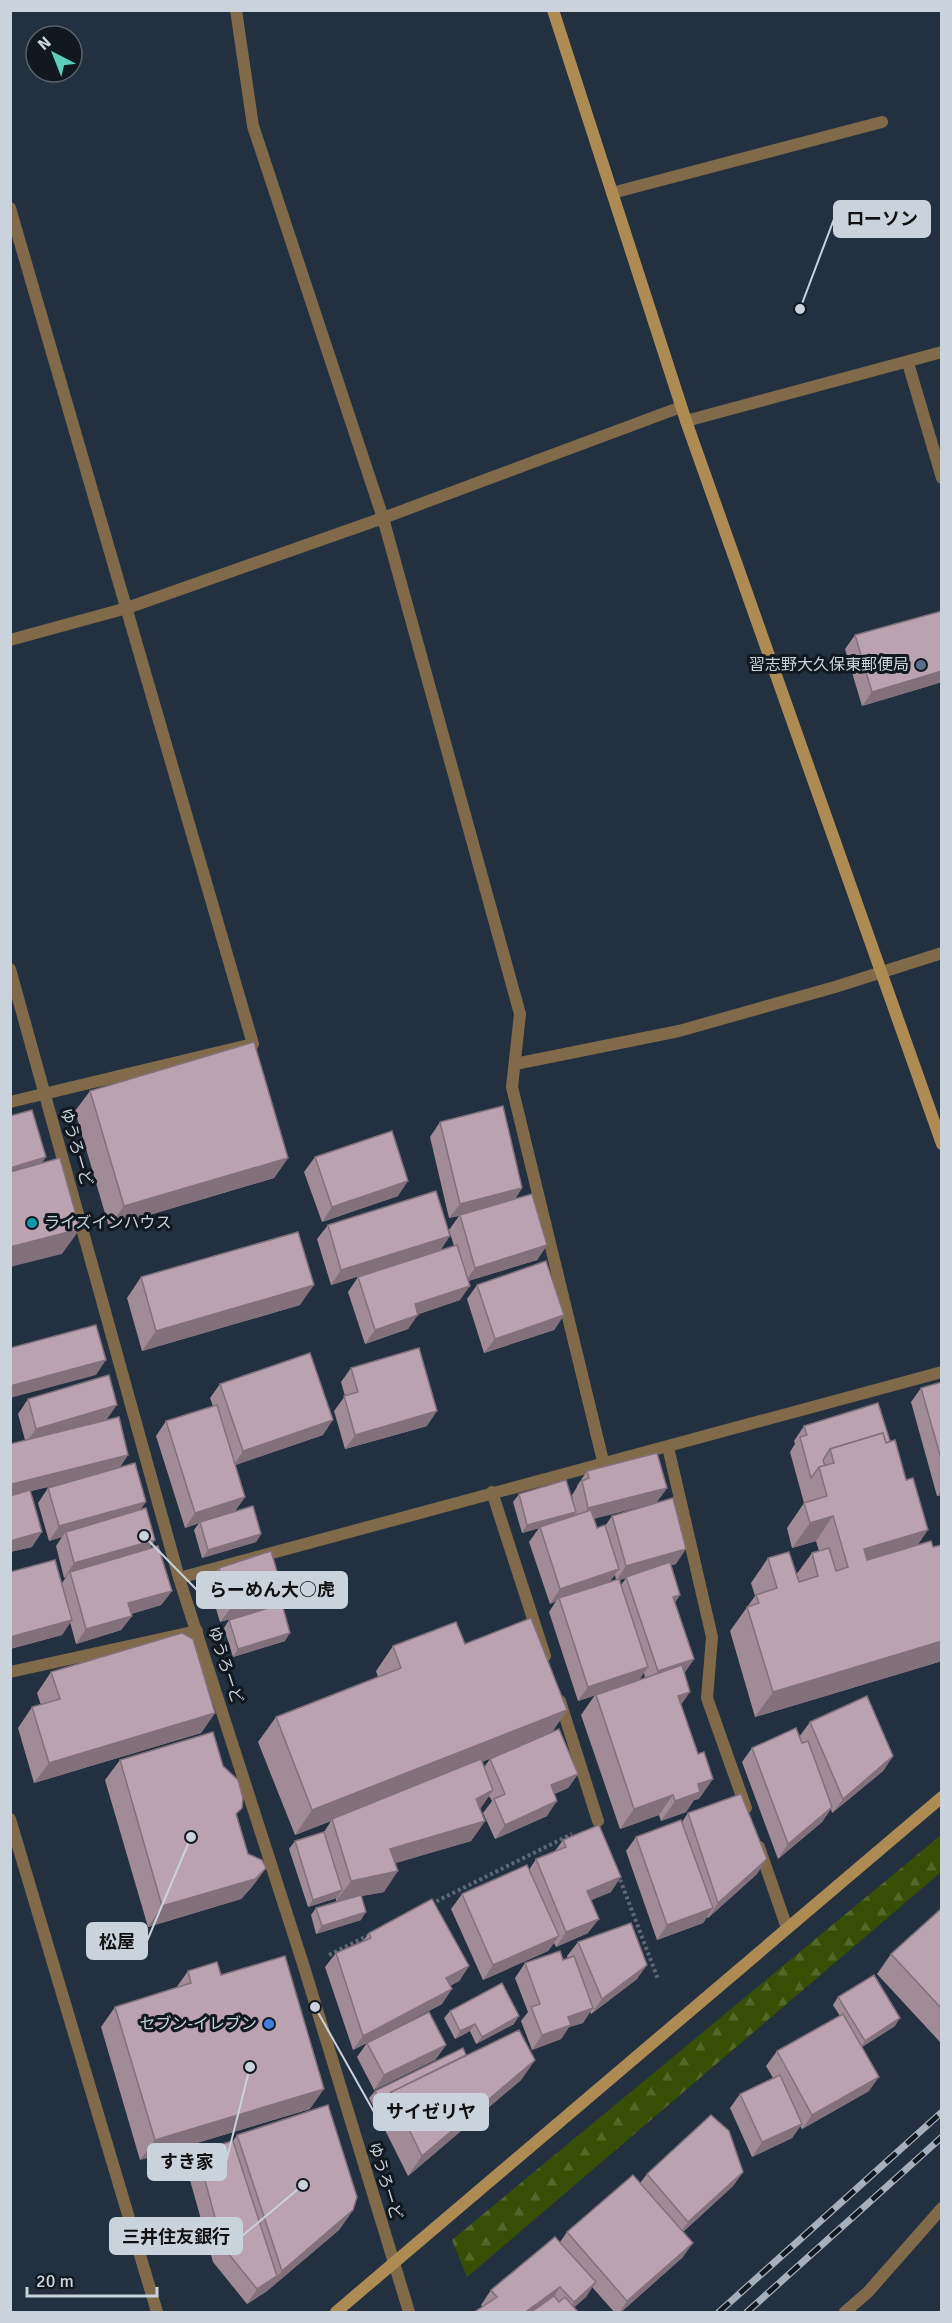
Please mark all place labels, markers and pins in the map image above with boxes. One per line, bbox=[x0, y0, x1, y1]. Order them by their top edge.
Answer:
callout: ローソン bbox=[834, 201, 930, 237]
place label: 習志野大久保東郵便局 bbox=[749, 655, 909, 675]
marker: 習志野大久保東郵便局 bbox=[914, 658, 928, 672]
place label: ライズインハウス bbox=[44, 1213, 172, 1233]
marker: ライズインハウス bbox=[25, 1216, 39, 1230]
callout: らーめん大○虎 bbox=[197, 1572, 347, 1608]
callout: 松屋 bbox=[87, 1923, 147, 1959]
place label: セブン-イレブン bbox=[139, 2014, 257, 2034]
marker: セブン-イレブン bbox=[262, 2017, 276, 2031]
callout: サイゼリヤ bbox=[374, 2094, 488, 2130]
callout: すき家 bbox=[148, 2144, 226, 2180]
callout: 三井住友銀行 bbox=[110, 2218, 242, 2254]

